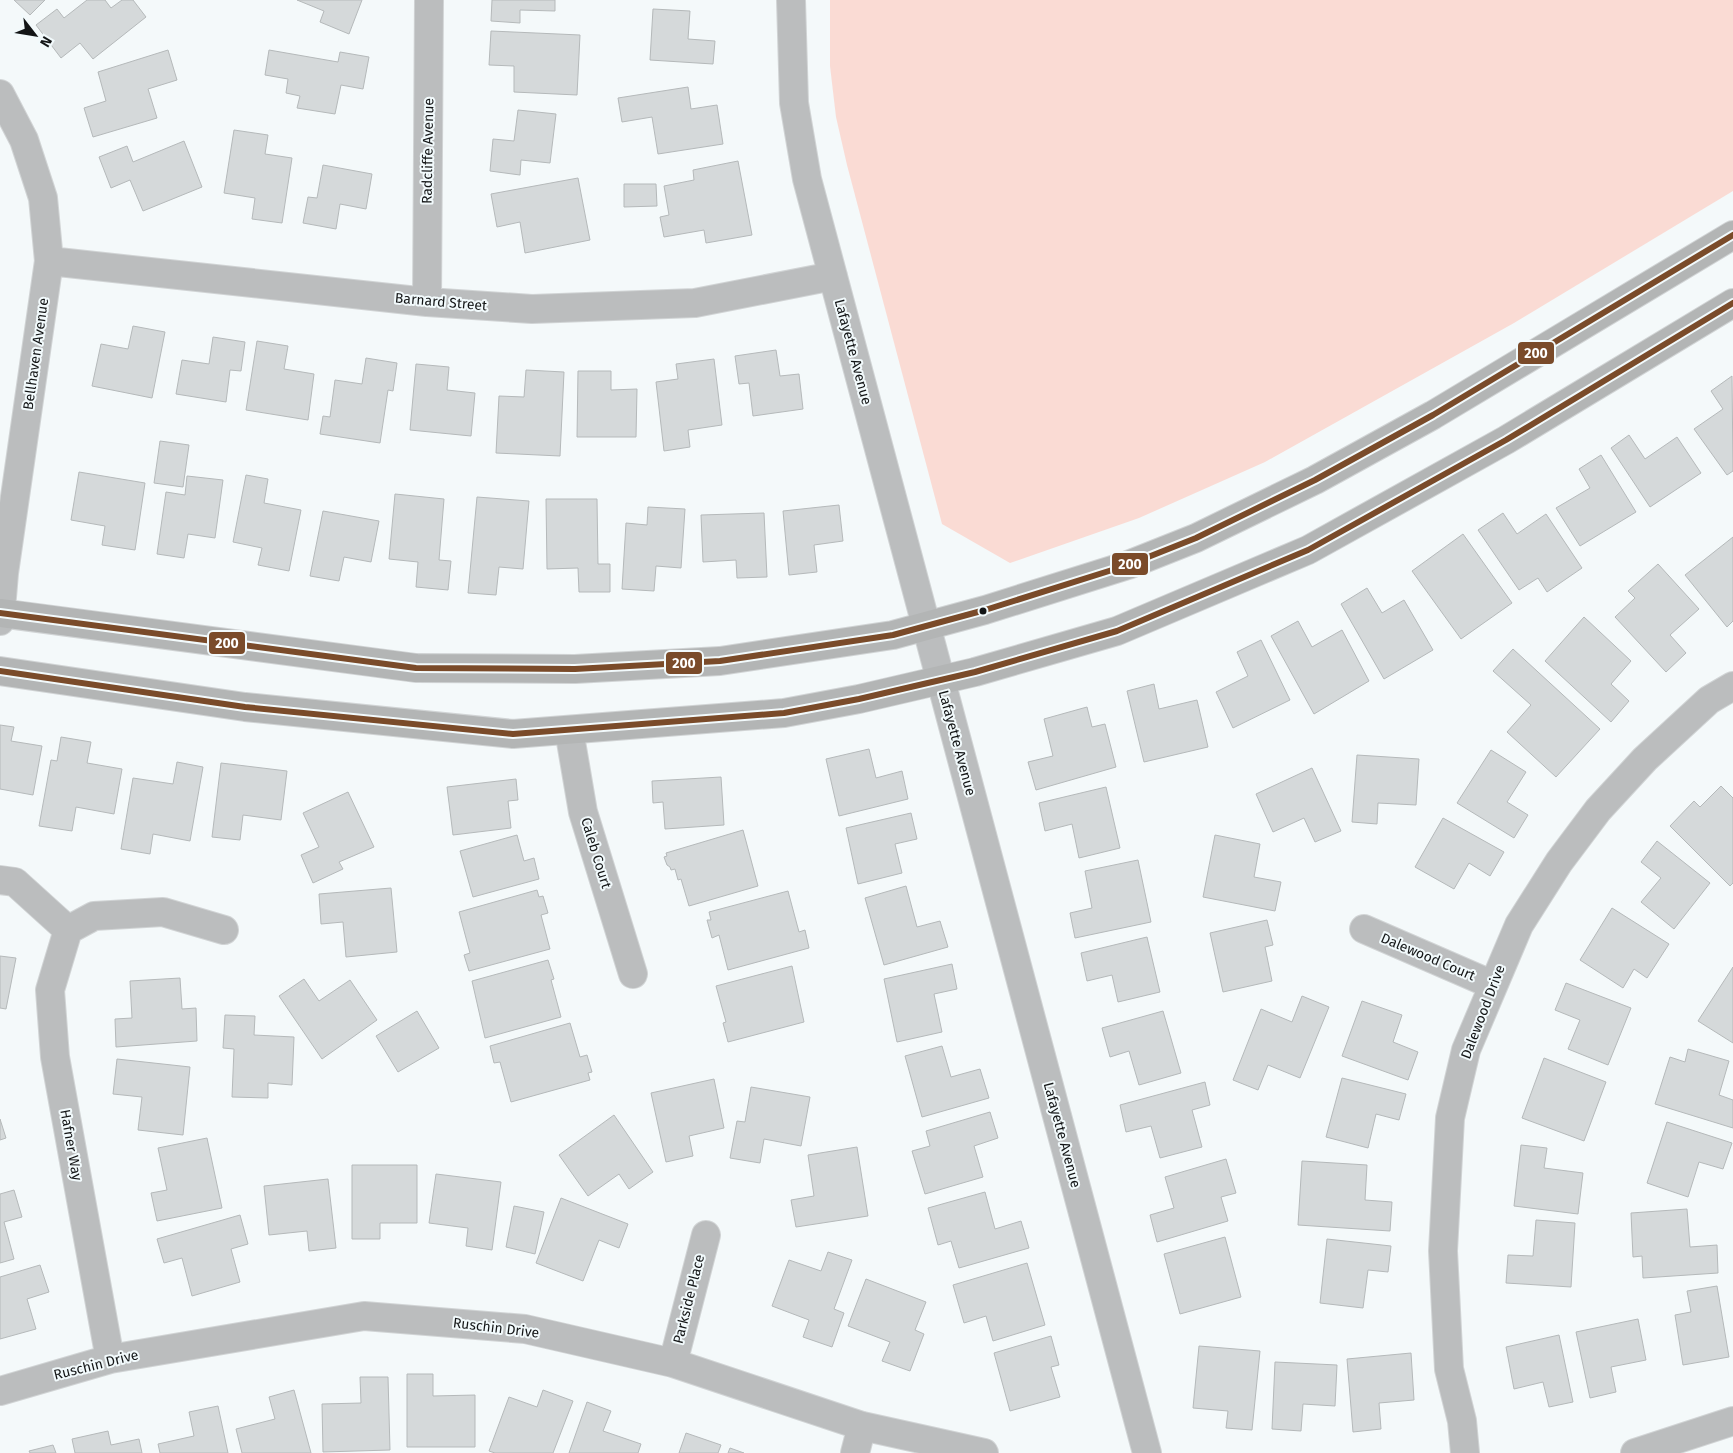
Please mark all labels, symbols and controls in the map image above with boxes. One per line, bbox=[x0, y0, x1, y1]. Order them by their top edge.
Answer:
north arrow bbox=[10, 10, 60, 60]
text: N bbox=[36, 33, 55, 50]
street label: Radcliffe Avenue bbox=[419, 98, 437, 204]
street label: Barnard Street bbox=[394, 290, 489, 315]
street label: Bellhaven Avenue bbox=[20, 297, 52, 411]
street label: Lafayette Avenue bbox=[831, 297, 875, 407]
line badge: 200 bbox=[1517, 341, 1555, 365]
text: 200 bbox=[1524, 345, 1548, 362]
line badge: 200 bbox=[1111, 552, 1149, 576]
text: 200 bbox=[1118, 556, 1142, 573]
unlabelled marker bbox=[978, 606, 988, 616]
line badge: 200 bbox=[208, 631, 246, 655]
text: 200 bbox=[215, 635, 239, 652]
line badge: 200 bbox=[665, 651, 703, 675]
text: 200 bbox=[672, 655, 696, 672]
street label: Lafayette Avenue bbox=[935, 688, 979, 798]
street label: Caleb Court bbox=[577, 816, 615, 891]
street label: Dalewood Court bbox=[1378, 929, 1479, 985]
street label: Dalewood Drive bbox=[1457, 963, 1509, 1061]
street label: Lafayette Avenue bbox=[1040, 1080, 1084, 1190]
street label: Hafner Way bbox=[56, 1108, 86, 1182]
street label: Parkside Place bbox=[670, 1253, 708, 1345]
street label: Ruschin Drive bbox=[452, 1314, 540, 1342]
street label: Ruschin Drive bbox=[52, 1346, 140, 1384]

